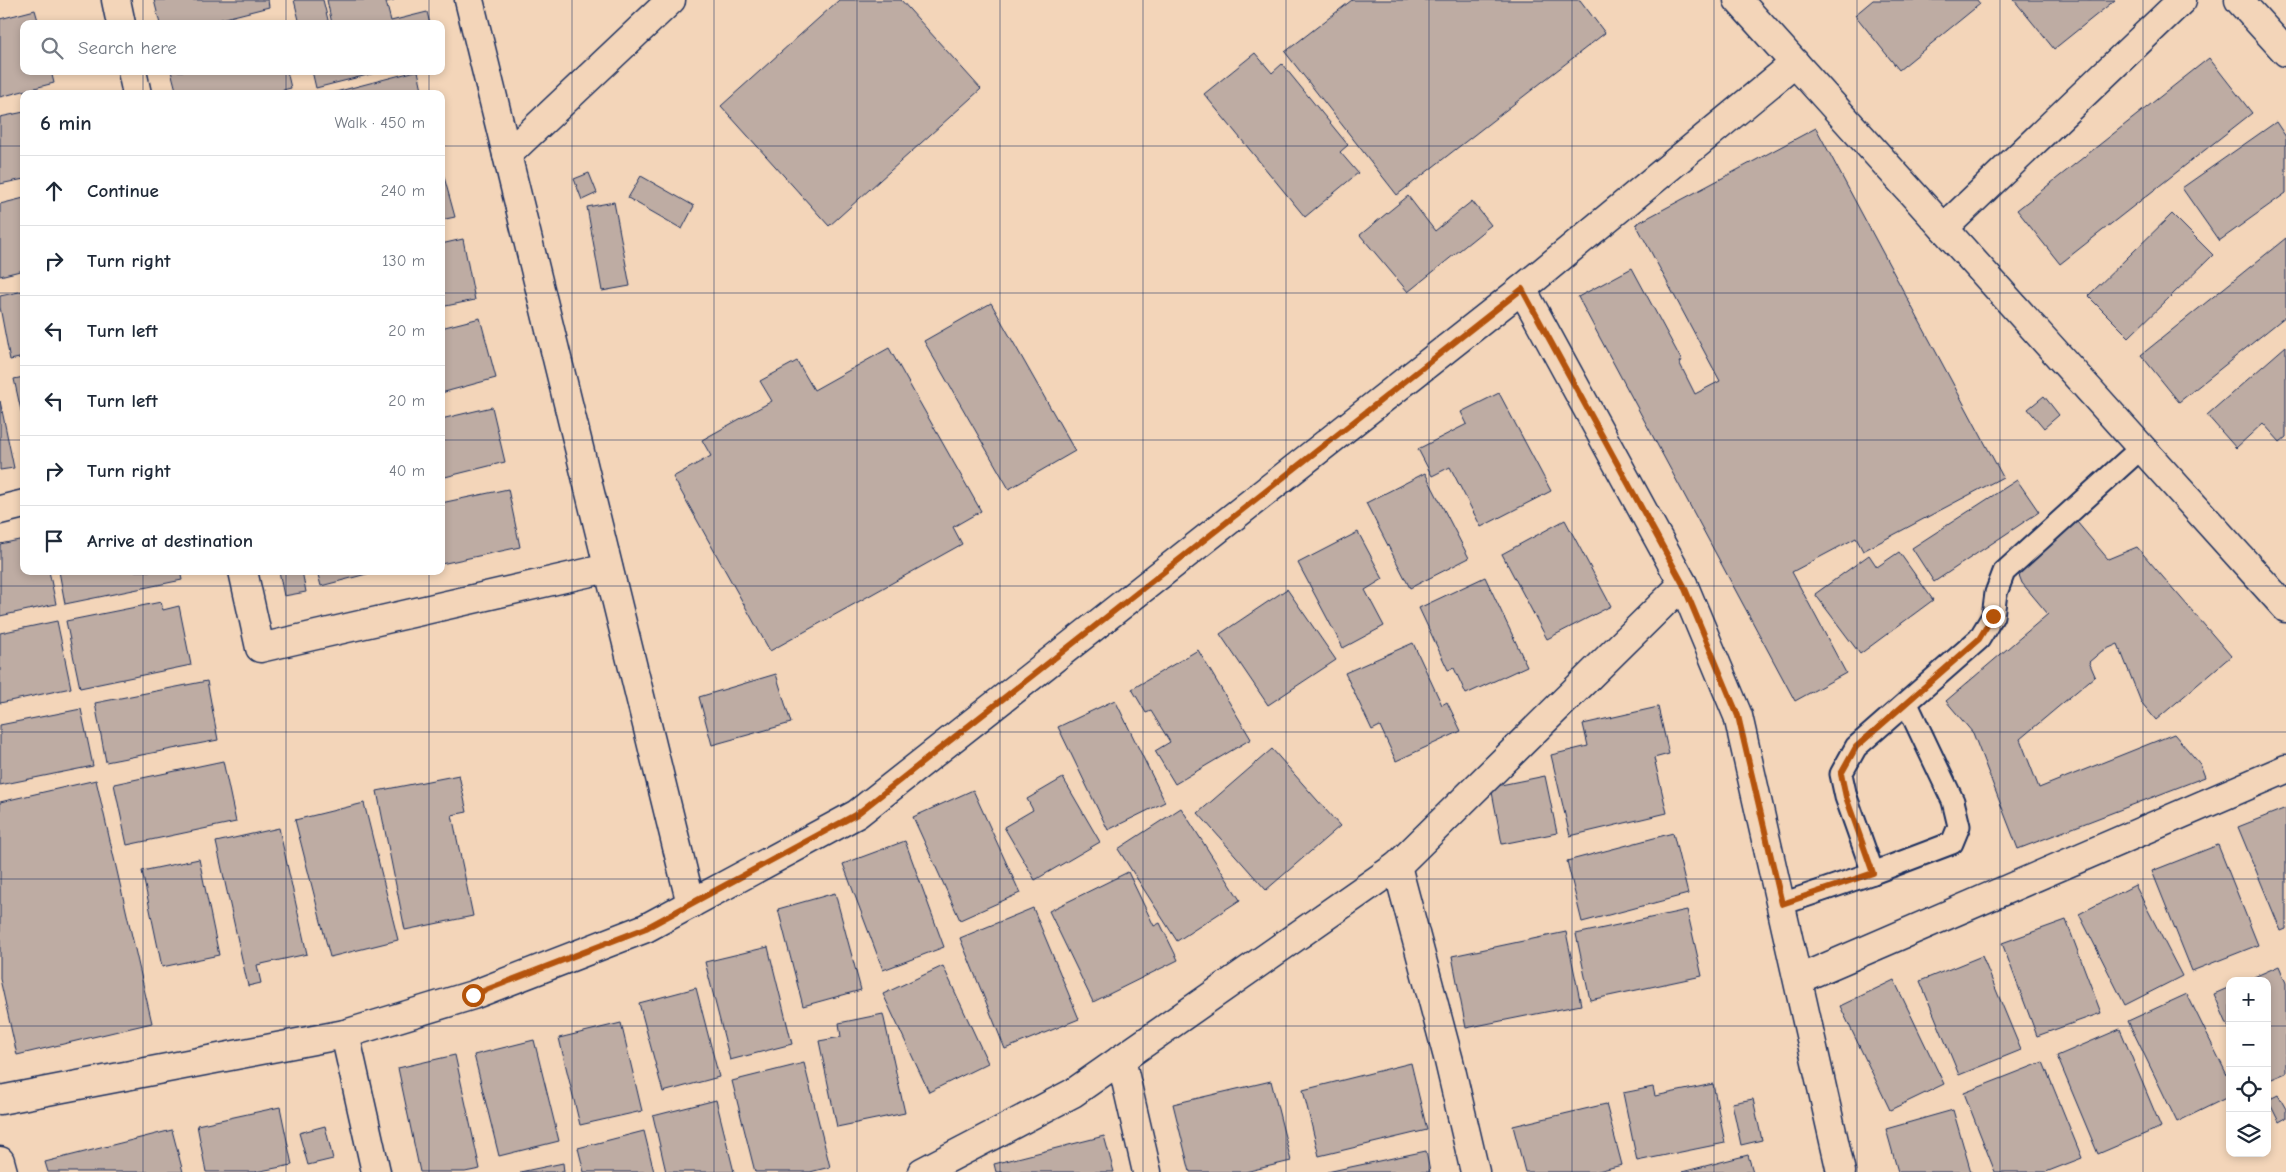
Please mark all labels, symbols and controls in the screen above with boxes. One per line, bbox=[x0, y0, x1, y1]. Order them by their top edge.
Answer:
search box bbox=[20, 20, 445, 75]
icon: search bbox=[38, 34, 66, 62]
text: Search here bbox=[78, 37, 177, 59]
text: 6 min bbox=[40, 111, 92, 135]
text: Walk · 450 m bbox=[334, 114, 425, 132]
icon: ahead bbox=[40, 177, 68, 205]
text: Continue bbox=[87, 180, 159, 202]
text: 240 m bbox=[381, 182, 425, 200]
icon: right bbox=[40, 247, 68, 275]
text: Turn right bbox=[87, 250, 171, 272]
text: 130 m bbox=[382, 252, 425, 270]
icon: left bbox=[40, 317, 68, 345]
text: Turn left bbox=[87, 320, 158, 342]
text: 20 m bbox=[388, 322, 425, 340]
icon: left bbox=[40, 387, 68, 415]
text: Turn left bbox=[87, 390, 158, 412]
text: 20 m bbox=[388, 392, 425, 410]
icon: right bbox=[40, 457, 68, 485]
text: Turn right bbox=[87, 460, 171, 482]
text: 40 m bbox=[389, 462, 425, 480]
icon: arrive bbox=[40, 527, 68, 555]
text: Arrive at destination bbox=[87, 530, 253, 552]
route end bbox=[1982, 605, 2005, 628]
map controls bbox=[2226, 977, 2271, 1157]
button: + bbox=[2226, 977, 2271, 1022]
route start bbox=[462, 984, 485, 1007]
button: − bbox=[2226, 1022, 2271, 1067]
button: locate bbox=[2226, 1067, 2271, 1112]
button: layers bbox=[2226, 1112, 2271, 1157]

